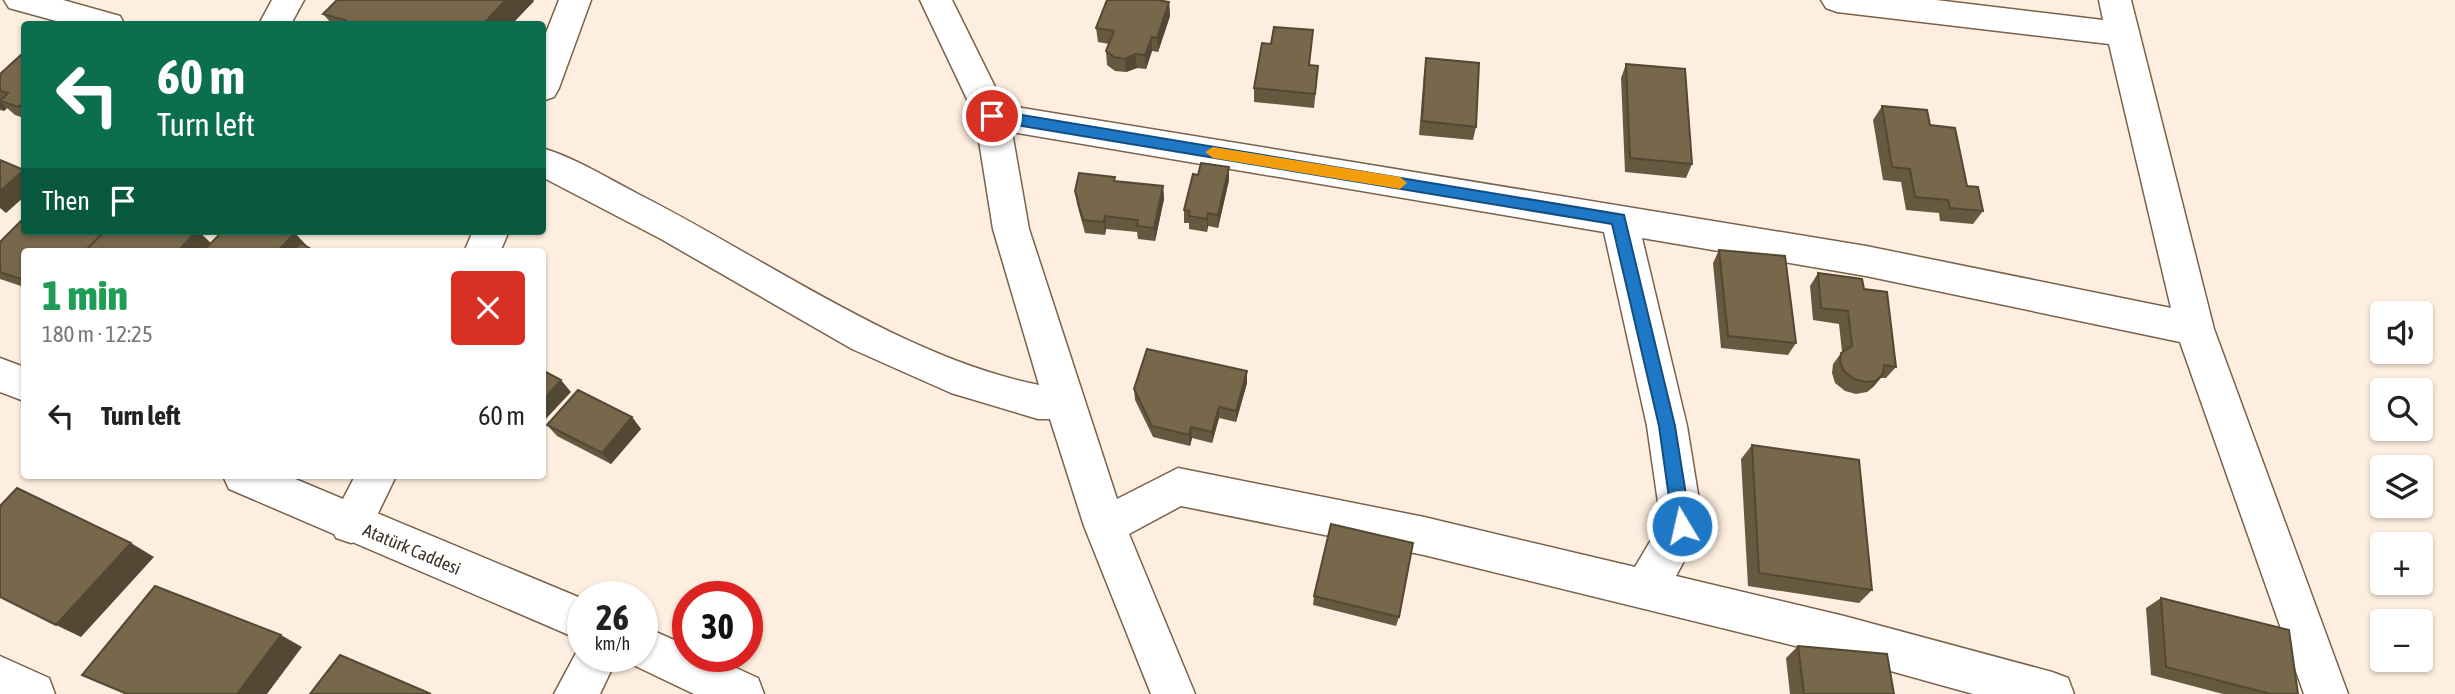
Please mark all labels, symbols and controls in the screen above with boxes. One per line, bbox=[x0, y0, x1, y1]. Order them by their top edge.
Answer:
text: 60 m bbox=[157, 48, 245, 104]
icon: left bbox=[42, 49, 133, 140]
pin bbox=[962, 86, 1022, 146]
icon: arrive bbox=[973, 97, 1011, 135]
text: Turn left bbox=[157, 106, 255, 143]
icon: arrive bbox=[104, 182, 142, 220]
text: Then bbox=[42, 186, 90, 216]
text: 1 min bbox=[42, 271, 128, 319]
button: close bbox=[451, 271, 525, 345]
map controls bbox=[2370, 301, 2433, 672]
button: sound bbox=[2370, 301, 2433, 364]
text: 180 m · 12:25 bbox=[42, 321, 153, 347]
button: search bbox=[2370, 378, 2433, 441]
icon: left bbox=[42, 397, 80, 435]
text: Turn left bbox=[101, 401, 181, 431]
text: 60 m bbox=[478, 401, 525, 431]
button: layers bbox=[2370, 455, 2433, 518]
position arrow bbox=[1645, 489, 1719, 563]
street label: Atatürk Caddesi bbox=[360, 519, 464, 579]
button: + bbox=[2370, 532, 2433, 595]
speed limit sign: 30 bbox=[672, 581, 763, 672]
text: 26 bbox=[596, 597, 629, 637]
button: − bbox=[2370, 609, 2433, 672]
text: km/h bbox=[595, 633, 630, 654]

